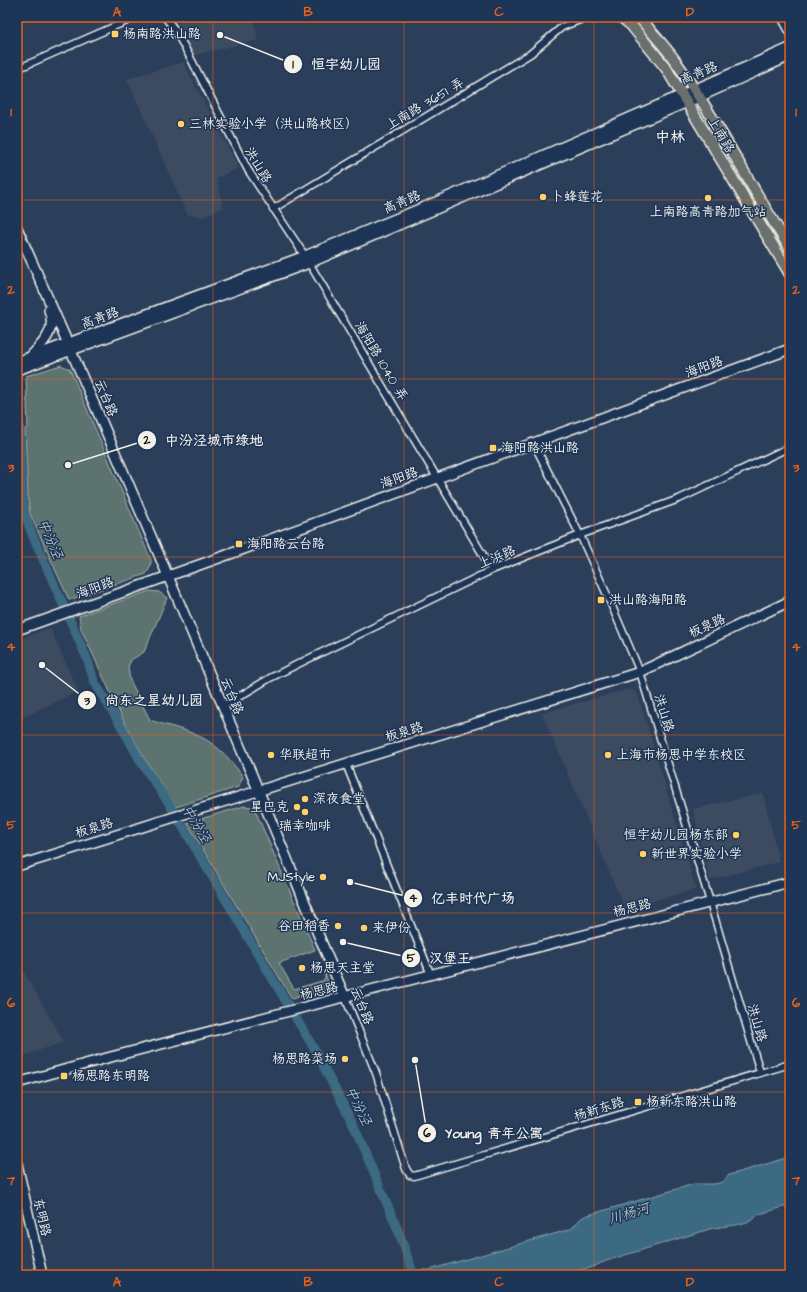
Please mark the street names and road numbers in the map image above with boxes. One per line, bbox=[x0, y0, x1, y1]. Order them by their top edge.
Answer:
street label: 高青路 bbox=[678, 57, 720, 89]
street label: 上南路 3651 弄 bbox=[383, 74, 467, 134]
street label: 上南路 bbox=[703, 114, 739, 156]
street label: 洪山路 bbox=[240, 144, 276, 186]
street label: 高青路 bbox=[381, 186, 423, 218]
street label: 高青路 bbox=[79, 303, 121, 333]
street label: 海阳路 1040 弄 bbox=[350, 318, 412, 404]
street label: 海阳路 bbox=[683, 352, 725, 382]
street label: 云台路 bbox=[90, 377, 122, 419]
street label: 海阳路 bbox=[378, 463, 420, 493]
street label: 上浜路 bbox=[476, 541, 518, 573]
street label: 海阳路 bbox=[74, 573, 116, 603]
street label: 板泉路 bbox=[686, 610, 728, 642]
street label: 云台路 bbox=[216, 675, 248, 717]
street label: 洪山路 bbox=[650, 692, 678, 734]
street label: 板泉路 bbox=[383, 718, 425, 746]
street label: 板泉路 bbox=[73, 814, 115, 842]
street label: 杨思路 bbox=[611, 895, 653, 921]
street label: 杨思路 bbox=[298, 978, 340, 1004]
street label: 云台路 bbox=[346, 985, 378, 1027]
street label: 洪山路 bbox=[743, 1002, 771, 1044]
street label: 杨新东路 bbox=[571, 1093, 627, 1125]
street label: 东明路 bbox=[29, 1196, 55, 1238]

